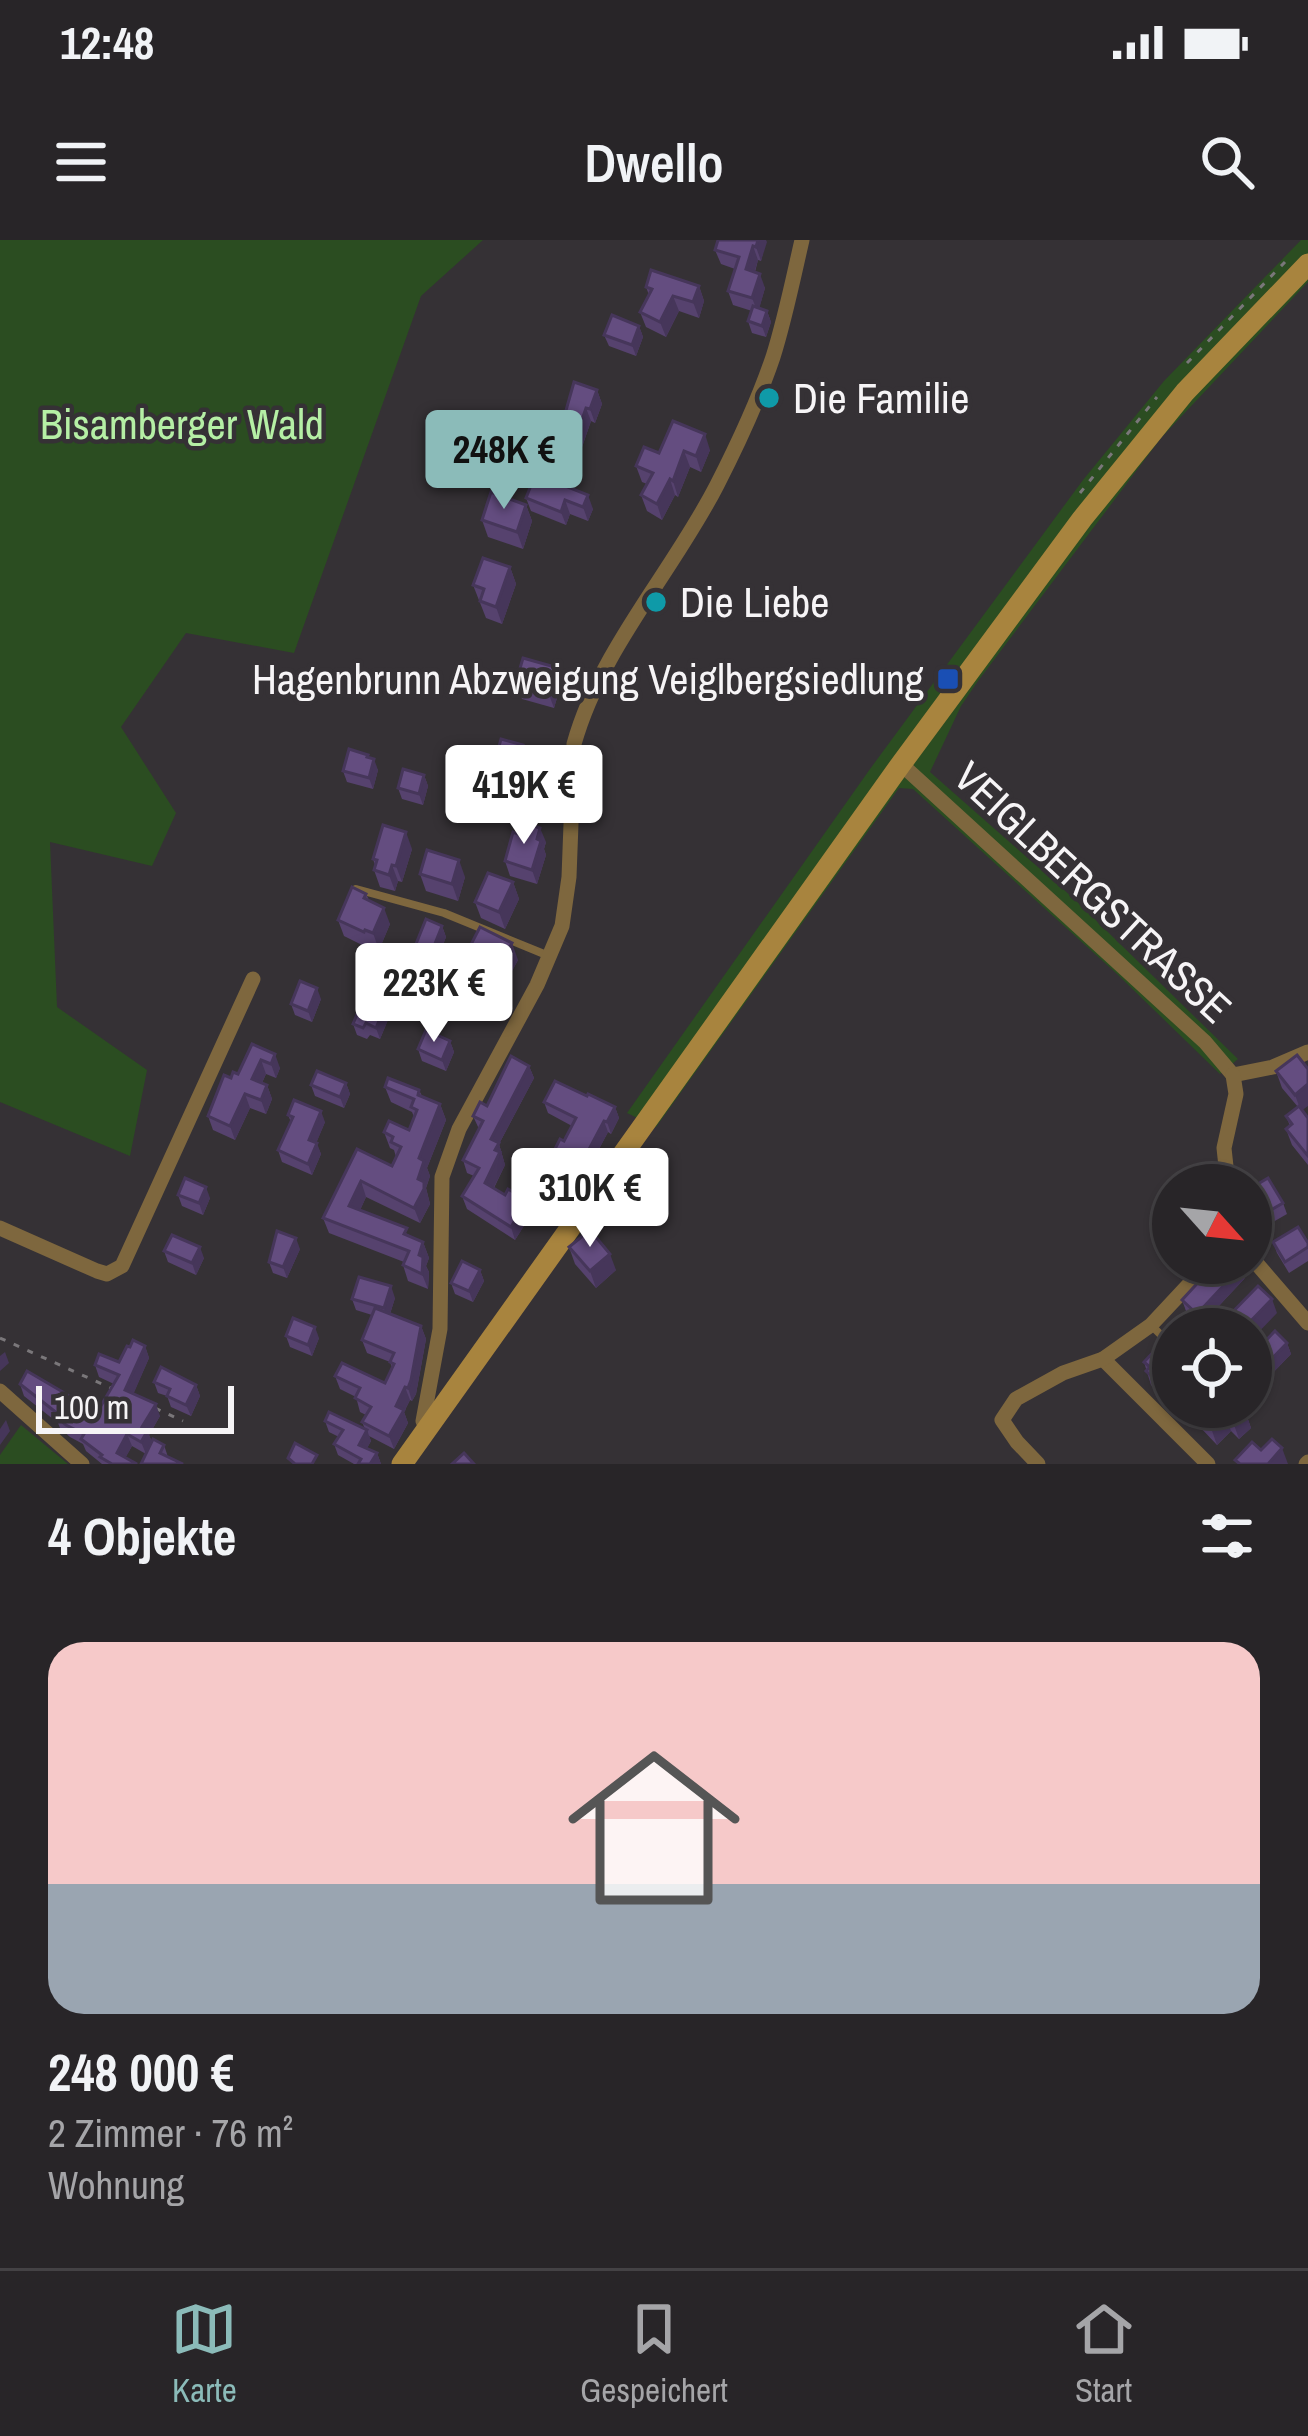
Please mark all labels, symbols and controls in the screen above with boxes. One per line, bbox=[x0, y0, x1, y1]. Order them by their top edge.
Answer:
text: 12:48 bbox=[60, 12, 154, 73]
text: Dwello bbox=[584, 126, 724, 199]
icon: menu bbox=[48, 129, 114, 195]
icon: search bbox=[1194, 129, 1260, 195]
place label: Die Familie bbox=[793, 370, 969, 426]
marker: Die Familie bbox=[756, 385, 782, 411]
park label: Bisamberger Wald bbox=[40, 396, 324, 452]
pin: 248K € bbox=[406, 410, 602, 512]
text: 248K € bbox=[452, 423, 556, 475]
place label: Die Liebe bbox=[680, 574, 829, 630]
marker: Die Liebe bbox=[643, 589, 669, 615]
place label: Hagenbrunn Abzweigung Veiglbergsiedlung bbox=[252, 651, 924, 707]
marker: Hagenbrunn Abzweigung Veiglbergsiedlung bbox=[935, 666, 961, 692]
pin: 419K € bbox=[426, 745, 622, 847]
street label: VEIGLBERGSTRASSE bbox=[942, 749, 1244, 1035]
text: 419K € bbox=[472, 758, 576, 810]
pin: 223K € bbox=[336, 943, 532, 1045]
text: 223K € bbox=[382, 956, 486, 1008]
pin: 310K € bbox=[492, 1148, 688, 1250]
text: 310K € bbox=[538, 1161, 642, 1213]
north arrow bbox=[1152, 1164, 1272, 1284]
map controls bbox=[1152, 1164, 1272, 1428]
button: locate bbox=[1152, 1308, 1272, 1428]
scale bar bbox=[36, 1380, 234, 1433]
text: 100 m bbox=[54, 1385, 129, 1429]
text: 4 Objekte bbox=[48, 1502, 236, 1571]
icon: filters bbox=[1194, 1503, 1260, 1569]
icon: home bbox=[546, 1720, 762, 1936]
text: 248 000 € bbox=[48, 2038, 234, 2107]
text: 2 Zimmer · 76 m² bbox=[48, 2107, 293, 2159]
text: Wohnung bbox=[48, 2159, 184, 2211]
tab: Karte bbox=[171, 2296, 237, 2412]
tab: Gespeichert bbox=[580, 2296, 728, 2412]
tab: Start bbox=[1071, 2296, 1137, 2412]

